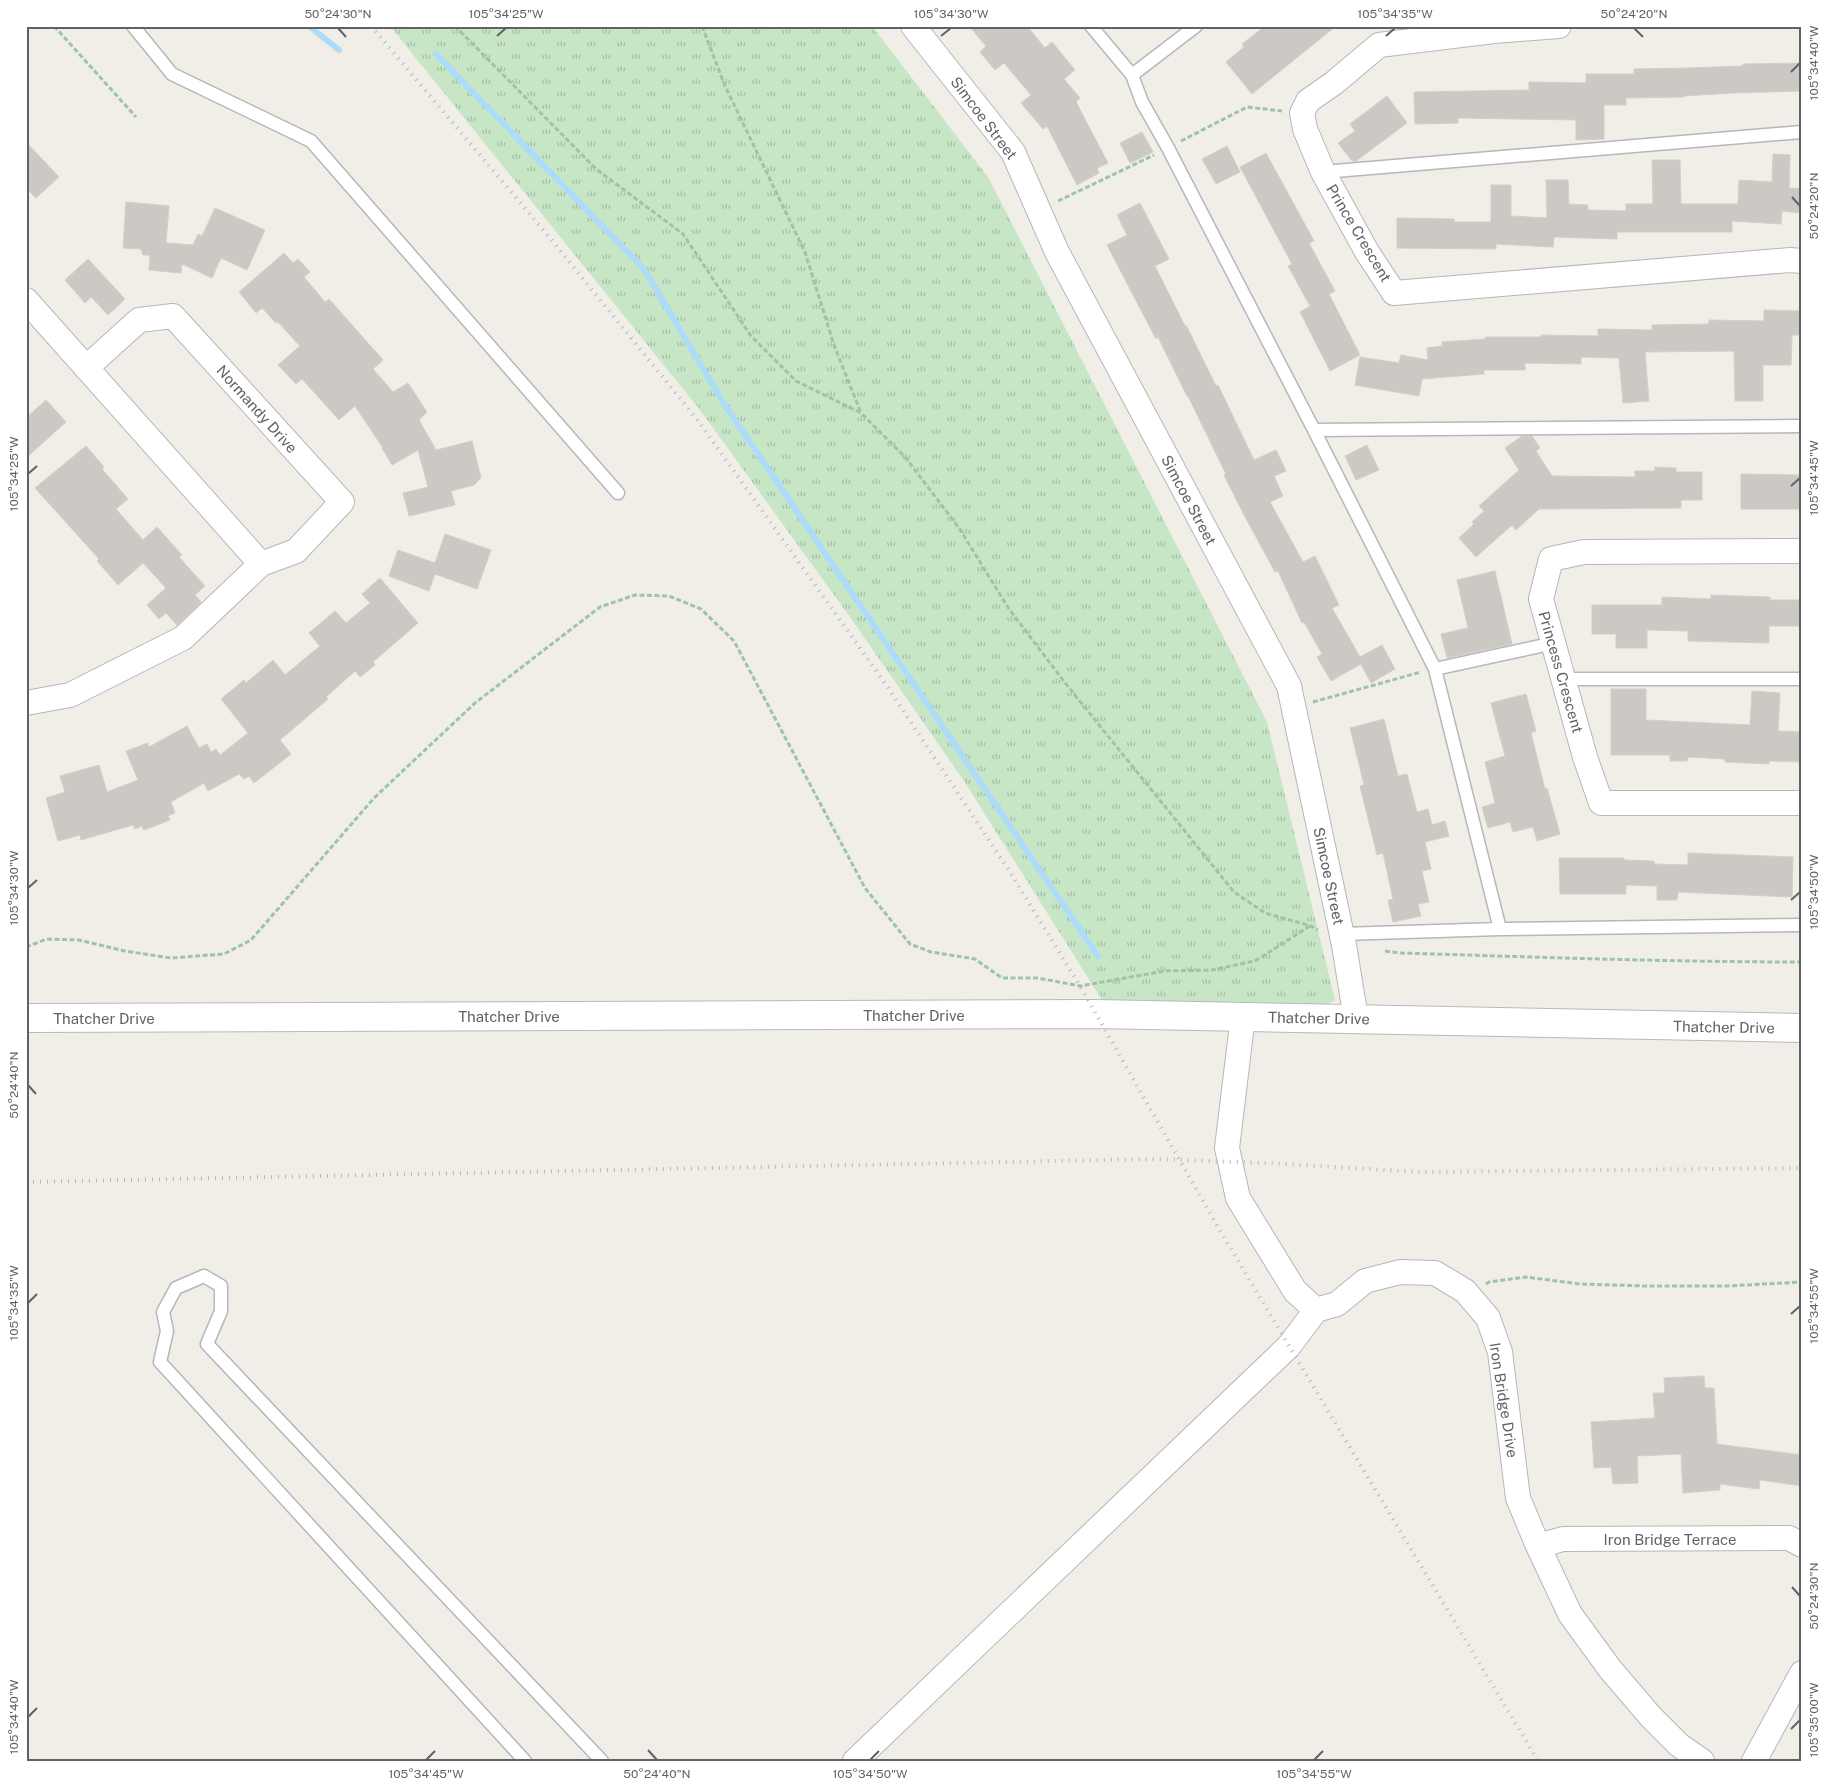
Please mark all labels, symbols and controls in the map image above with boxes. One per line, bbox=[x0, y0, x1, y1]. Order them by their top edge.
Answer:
text: 50°24'30"N bbox=[304, 7, 372, 21]
text: 105°34'25"W bbox=[469, 7, 544, 21]
text: 105°34'30"W bbox=[914, 7, 989, 21]
text: 105°34'35"W bbox=[1357, 7, 1433, 21]
text: 50°24'20"N bbox=[1601, 7, 1667, 21]
text: 105°34'40"W bbox=[1807, 25, 1821, 100]
street label: Simcoe Street bbox=[947, 73, 1021, 163]
text: 50°24'20"N bbox=[1807, 173, 1821, 239]
street label: Prince Crescent bbox=[1323, 181, 1395, 285]
street label: Normandy Drive bbox=[213, 362, 301, 456]
text: 105°34'25"W bbox=[7, 436, 21, 511]
text: 105°34'45"W bbox=[1807, 440, 1821, 516]
street label: Simcoe Street bbox=[1158, 452, 1220, 548]
street label: Princess Crescent bbox=[1535, 609, 1587, 735]
street label: Simcoe Street bbox=[1310, 826, 1348, 926]
text: 105°34'30"W bbox=[7, 850, 21, 925]
text: 105°34'50"W bbox=[1807, 854, 1821, 930]
street label: Thatcher Drive bbox=[863, 1007, 965, 1024]
street label: Thatcher Drive bbox=[458, 1008, 560, 1025]
street label: Thatcher Drive bbox=[1268, 1009, 1370, 1027]
street label: Thatcher Drive bbox=[53, 1010, 155, 1027]
street label: Thatcher Drive bbox=[1673, 1018, 1775, 1036]
text: 50°24'40"N bbox=[7, 1051, 21, 1119]
text: 105°34'35"W bbox=[7, 1265, 21, 1341]
text: 105°34'55"W bbox=[1807, 1268, 1821, 1344]
street label: Iron Bridge Drive bbox=[1487, 1341, 1521, 1459]
street label: Iron Bridge Terrace bbox=[1603, 1531, 1737, 1548]
text: 50°24'30"N bbox=[1807, 1562, 1821, 1630]
text: 105°34'40"W bbox=[7, 1679, 21, 1754]
text: 105°35'00"W bbox=[1807, 1682, 1821, 1757]
text: 105°34'45"W bbox=[388, 1767, 464, 1781]
text: 50°24'40"N bbox=[623, 1767, 691, 1781]
text: 105°34'50"W bbox=[832, 1767, 908, 1781]
text: 105°34'55"W bbox=[1276, 1767, 1352, 1781]

